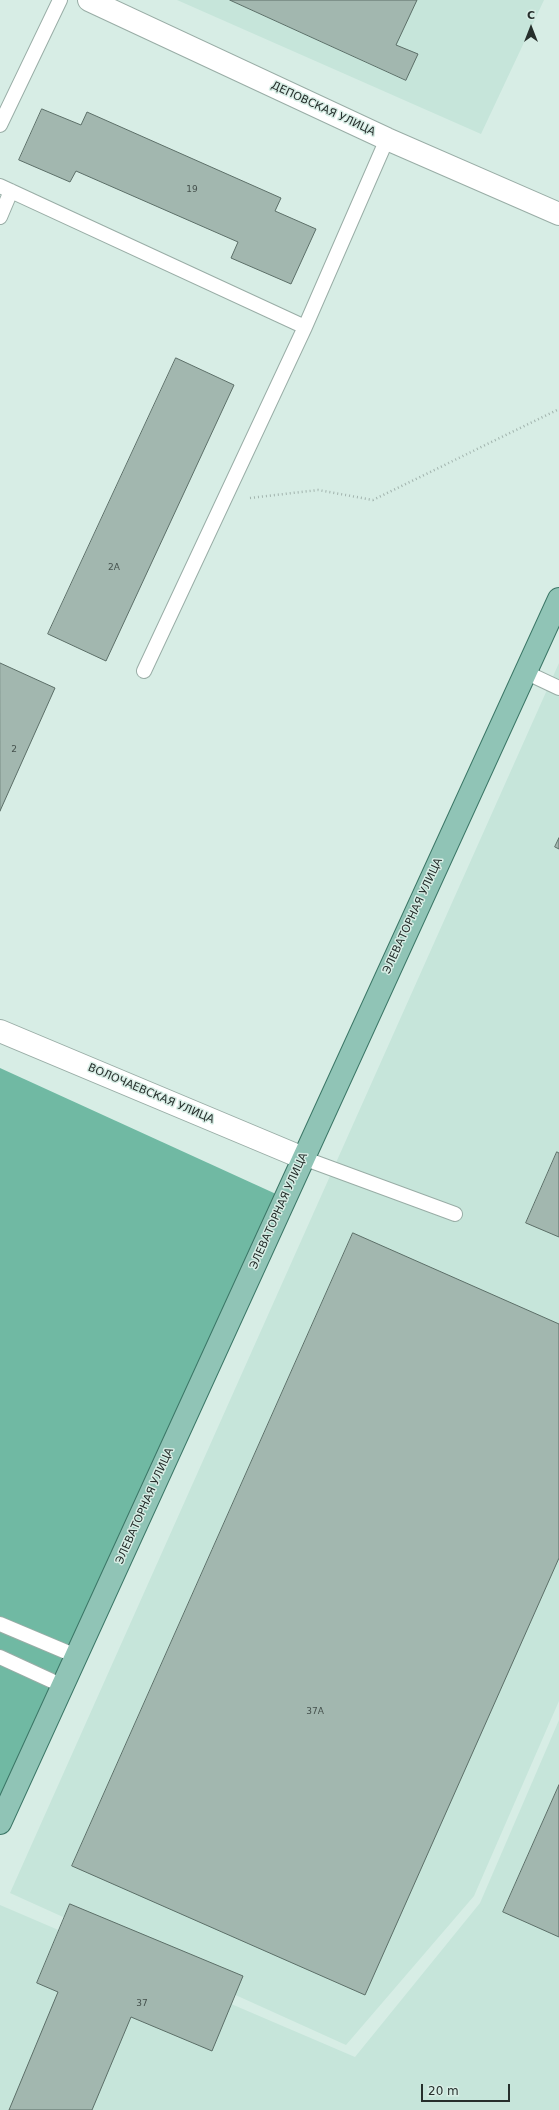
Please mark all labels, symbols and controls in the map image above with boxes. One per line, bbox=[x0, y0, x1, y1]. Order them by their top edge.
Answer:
north arrow bbox=[511, 8, 551, 48]
text: С bbox=[527, 9, 535, 22]
street label: ДЕПОВСКАЯ УЛИЦА bbox=[269, 79, 377, 139]
house number: 19 bbox=[186, 185, 198, 195]
house number: 2А bbox=[108, 563, 120, 573]
house number: 2 bbox=[11, 745, 17, 755]
street label: ЭЛЕВАТОРНАЯ УЛИЦА bbox=[380, 856, 446, 976]
street label: ВОЛОЧАЕВСКАЯ УЛИЦА bbox=[86, 1061, 216, 1127]
street label: ЭЛЕВАТОРНАЯ УЛИЦА bbox=[247, 1151, 311, 1271]
street label: ЭЛЕВАТОРНАЯ УЛИЦА bbox=[113, 1446, 177, 1566]
house number: 37А bbox=[306, 1707, 324, 1717]
house number: 37 bbox=[136, 1999, 148, 2009]
scale bar bbox=[423, 2076, 512, 2102]
text: 20 m bbox=[428, 2084, 459, 2098]

